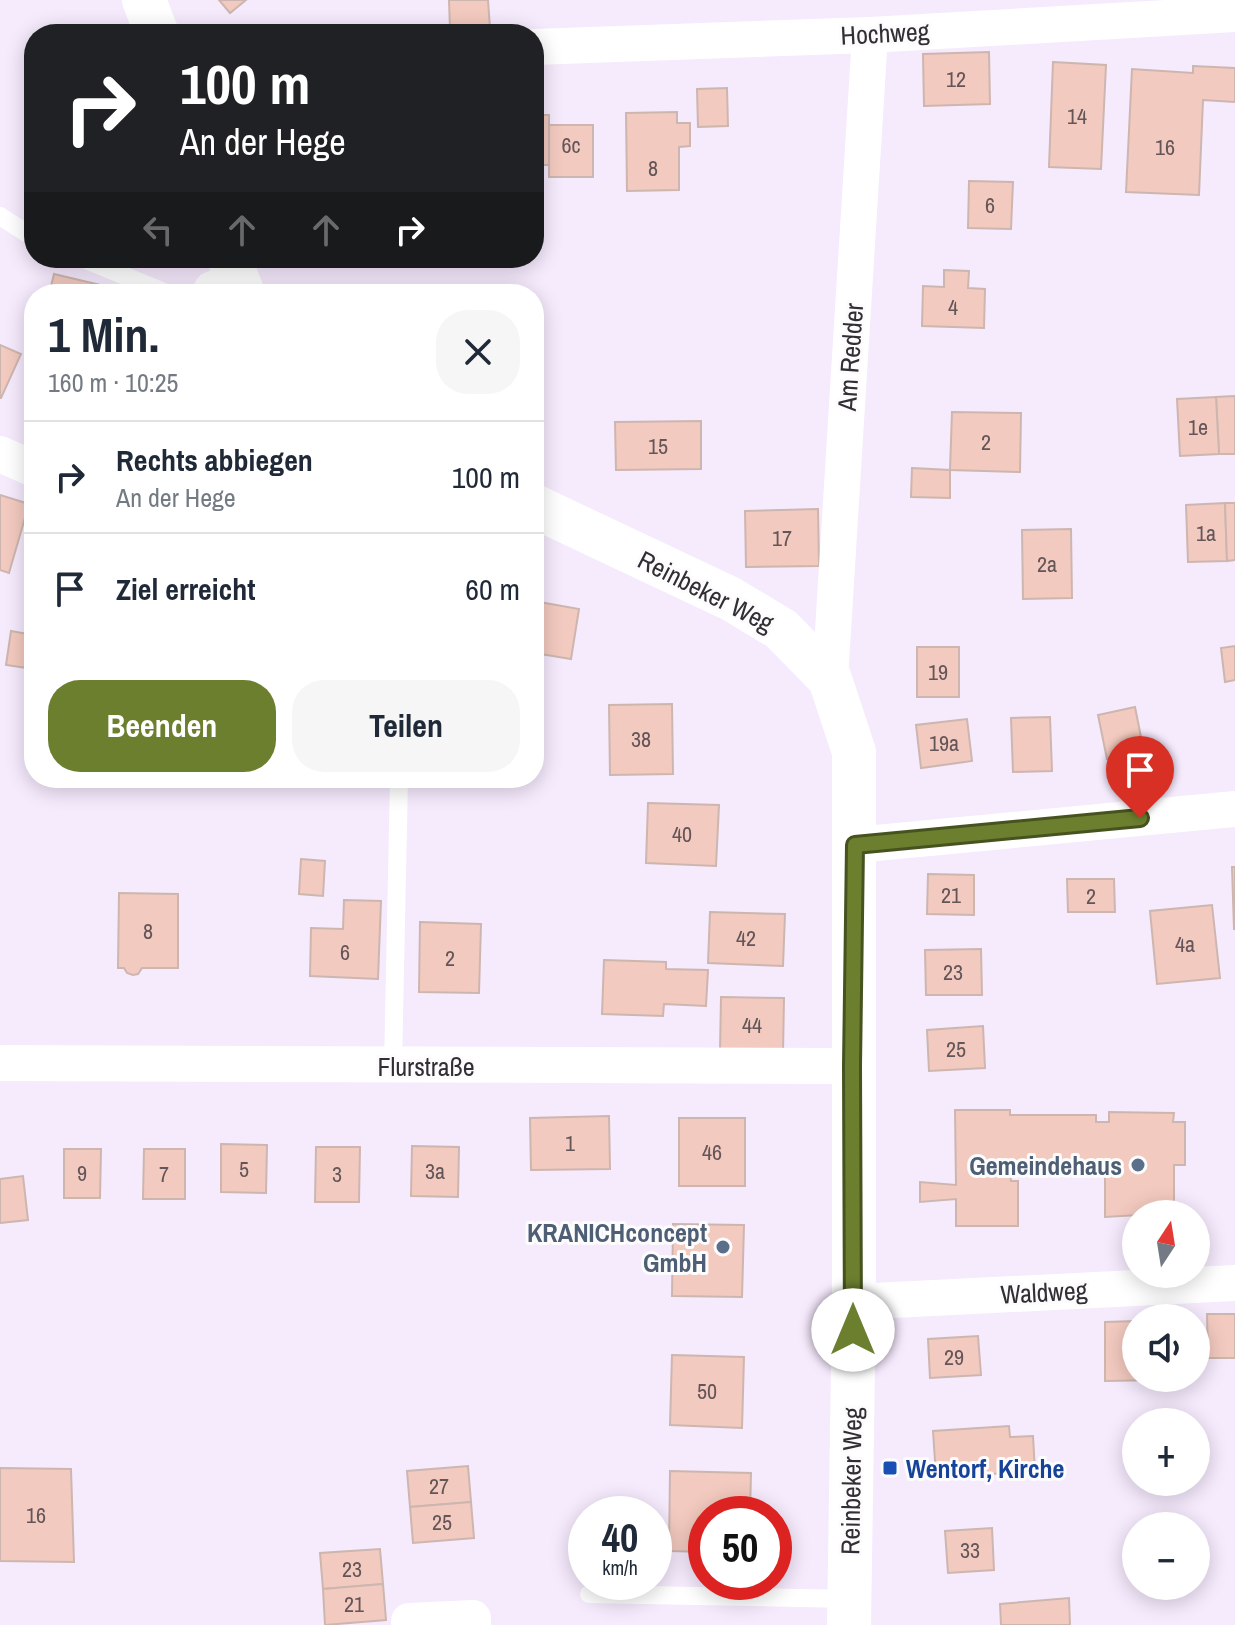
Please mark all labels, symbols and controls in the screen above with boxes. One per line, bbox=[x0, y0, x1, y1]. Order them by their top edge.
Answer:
street label: Hochweg bbox=[840, 13, 930, 53]
text: 100 m bbox=[180, 46, 310, 121]
icon: right bbox=[48, 56, 152, 160]
house number: 12 bbox=[946, 64, 966, 94]
house number: 14 bbox=[1067, 101, 1087, 131]
text: An der Hege bbox=[180, 118, 346, 166]
house number: 6c bbox=[561, 130, 581, 160]
house number: 16 bbox=[1155, 132, 1175, 162]
house number: 8 bbox=[648, 153, 658, 183]
house number: 6 bbox=[985, 190, 995, 220]
icon: left bbox=[136, 208, 180, 252]
icon: ahead bbox=[220, 208, 264, 252]
icon: ahead bbox=[304, 208, 348, 252]
icon: right bbox=[388, 208, 432, 252]
house number: 4 bbox=[948, 292, 958, 322]
text: 1 Min. bbox=[48, 302, 160, 367]
street label: Am Redder bbox=[829, 302, 871, 413]
button: close bbox=[436, 310, 520, 394]
text: 160 m · 10:25 bbox=[48, 365, 178, 400]
house number: 1e bbox=[1188, 412, 1208, 442]
house number: 2 bbox=[981, 427, 991, 457]
house number: 15 bbox=[648, 431, 668, 461]
text: Rechts abbiegen bbox=[116, 440, 313, 480]
icon: right bbox=[48, 455, 92, 499]
text: 100 m bbox=[452, 457, 520, 497]
text: An der Hege bbox=[116, 480, 236, 515]
house number: 1a bbox=[1196, 518, 1216, 548]
house number: 17 bbox=[772, 523, 792, 553]
street label: Reinbeker Weg bbox=[632, 542, 780, 640]
house number: 2a bbox=[1037, 549, 1057, 579]
icon: arrive bbox=[48, 567, 92, 611]
text: Ziel erreicht bbox=[116, 569, 255, 609]
text: 60 m bbox=[465, 569, 520, 609]
house number: 19 bbox=[928, 657, 948, 687]
button: Beenden bbox=[48, 680, 276, 772]
button: Teilen bbox=[292, 680, 520, 772]
house number: 38 bbox=[631, 724, 651, 754]
house number: 19a bbox=[929, 728, 959, 758]
pin bbox=[1106, 736, 1174, 818]
icon: arrive bbox=[1118, 748, 1162, 792]
house number: 40 bbox=[672, 819, 692, 849]
house number: 21 bbox=[941, 880, 961, 910]
house number: 2 bbox=[1086, 881, 1096, 911]
house number: 8 bbox=[143, 916, 153, 946]
house number: 42 bbox=[736, 923, 756, 953]
house number: 4a bbox=[1175, 929, 1195, 959]
house number: 6 bbox=[340, 937, 350, 967]
house number: 2 bbox=[445, 943, 455, 973]
house number: 23 bbox=[943, 957, 963, 987]
house number: 44 bbox=[742, 1010, 762, 1040]
house number: 25 bbox=[946, 1034, 966, 1064]
street label: Flurstraße bbox=[377, 1049, 475, 1084]
house number: 1 bbox=[565, 1128, 575, 1158]
house number: 46 bbox=[702, 1137, 722, 1167]
place label: Gemeindehaus bbox=[969, 1148, 1122, 1183]
house number: 5 bbox=[239, 1154, 249, 1184]
house number: 3a bbox=[425, 1156, 445, 1186]
marker: Gemeindehaus bbox=[1129, 1156, 1147, 1174]
house number: 9 bbox=[77, 1158, 87, 1188]
house number: 7 bbox=[159, 1159, 169, 1189]
house number: 3 bbox=[332, 1159, 342, 1189]
north arrow bbox=[1122, 1200, 1210, 1288]
map controls bbox=[1122, 1200, 1210, 1600]
place label: KRANICHconcept GmbH bbox=[527, 1215, 707, 1280]
marker: KRANICHconcept GmbH bbox=[714, 1238, 732, 1256]
street label: Waldweg bbox=[1000, 1272, 1088, 1312]
position arrow bbox=[811, 1288, 895, 1372]
button: sound bbox=[1122, 1304, 1210, 1392]
house number: 29 bbox=[944, 1342, 964, 1372]
house number: 50 bbox=[697, 1376, 717, 1406]
street label: Reinbeker Weg bbox=[832, 1407, 870, 1555]
button: + bbox=[1122, 1408, 1210, 1496]
place label: Wentorf, Kirche bbox=[906, 1451, 1064, 1486]
marker: Wentorf, Kirche bbox=[881, 1459, 899, 1477]
house number: 27 bbox=[429, 1471, 449, 1501]
speed limit sign: 50 bbox=[688, 1496, 792, 1600]
house number: 16 bbox=[26, 1500, 46, 1530]
house number: 25 bbox=[432, 1507, 452, 1537]
text: 40 bbox=[602, 1511, 638, 1564]
button: − bbox=[1122, 1512, 1210, 1600]
house number: 33 bbox=[960, 1535, 980, 1565]
house number: 23 bbox=[342, 1554, 362, 1584]
text: km/h bbox=[602, 1554, 638, 1581]
house number: 21 bbox=[344, 1589, 364, 1619]

